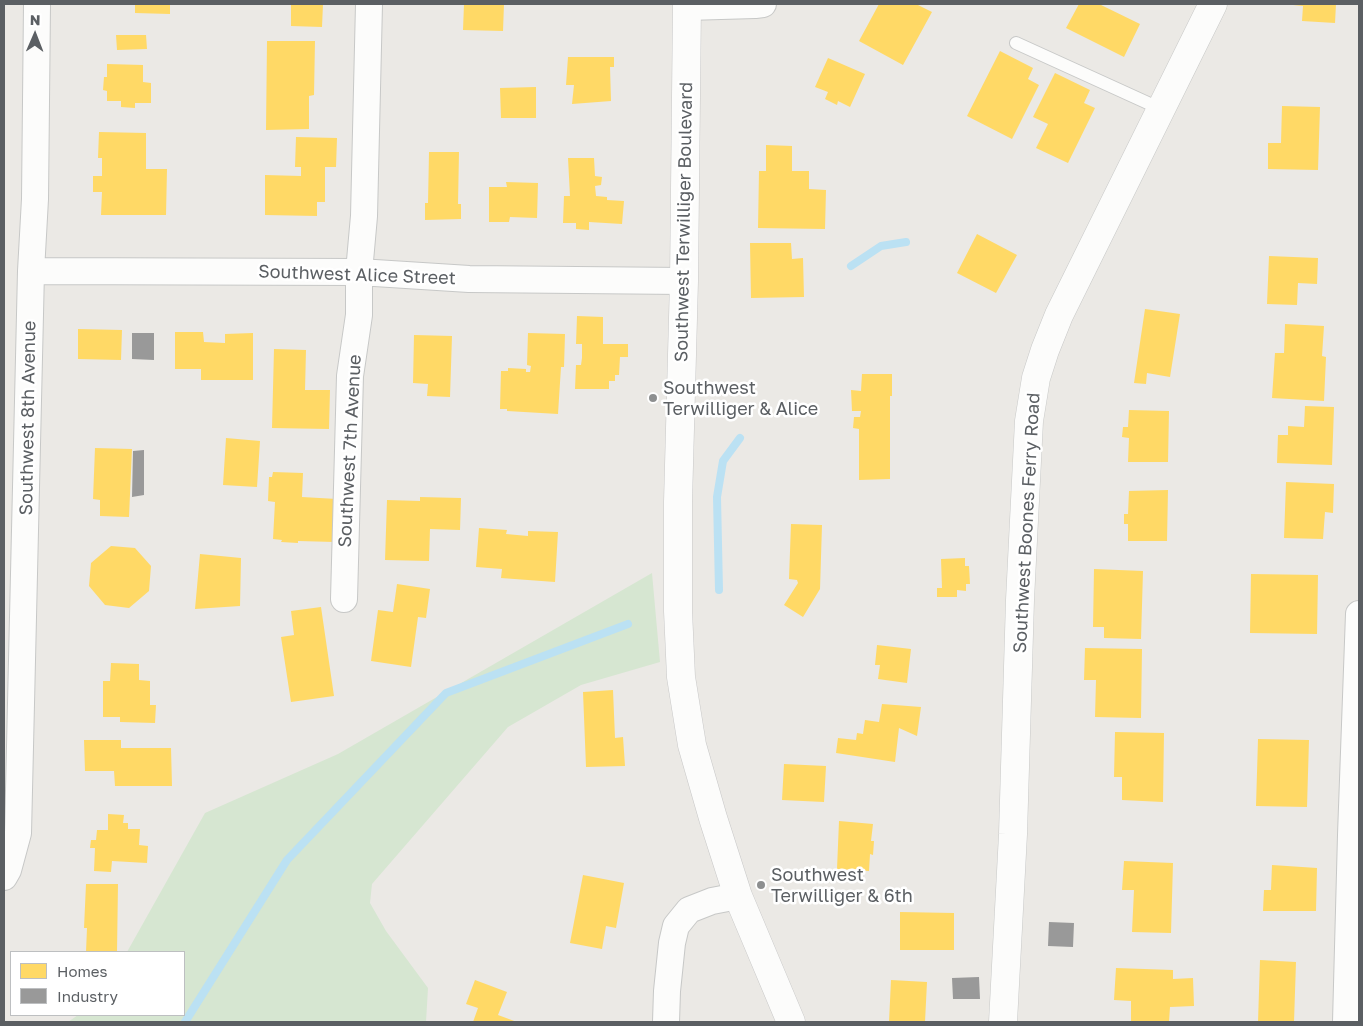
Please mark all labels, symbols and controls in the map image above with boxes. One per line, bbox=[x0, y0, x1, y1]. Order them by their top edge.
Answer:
north arrow bbox=[10, 10, 60, 60]
text: N bbox=[30, 11, 41, 28]
street label: Southwest Terwilliger Boulevard bbox=[671, 82, 697, 362]
street label: Southwest Alice Street bbox=[258, 261, 456, 289]
street label: Southwest 8th Avenue bbox=[16, 320, 40, 516]
street label: Southwest 7th Avenue bbox=[334, 354, 366, 548]
place label: Southwest Terwilliger & Alice bbox=[663, 377, 818, 419]
marker: Southwest Terwilliger & Alice bbox=[647, 392, 659, 404]
street label: Southwest Boones Ferry Road bbox=[1009, 392, 1045, 654]
place label: Southwest Terwilliger & 6th bbox=[771, 864, 913, 906]
marker: Southwest Terwilliger & 6th bbox=[755, 879, 767, 891]
legend bbox=[10, 951, 185, 1016]
text: Homes bbox=[57, 962, 107, 980]
text: Industry bbox=[57, 987, 118, 1005]

